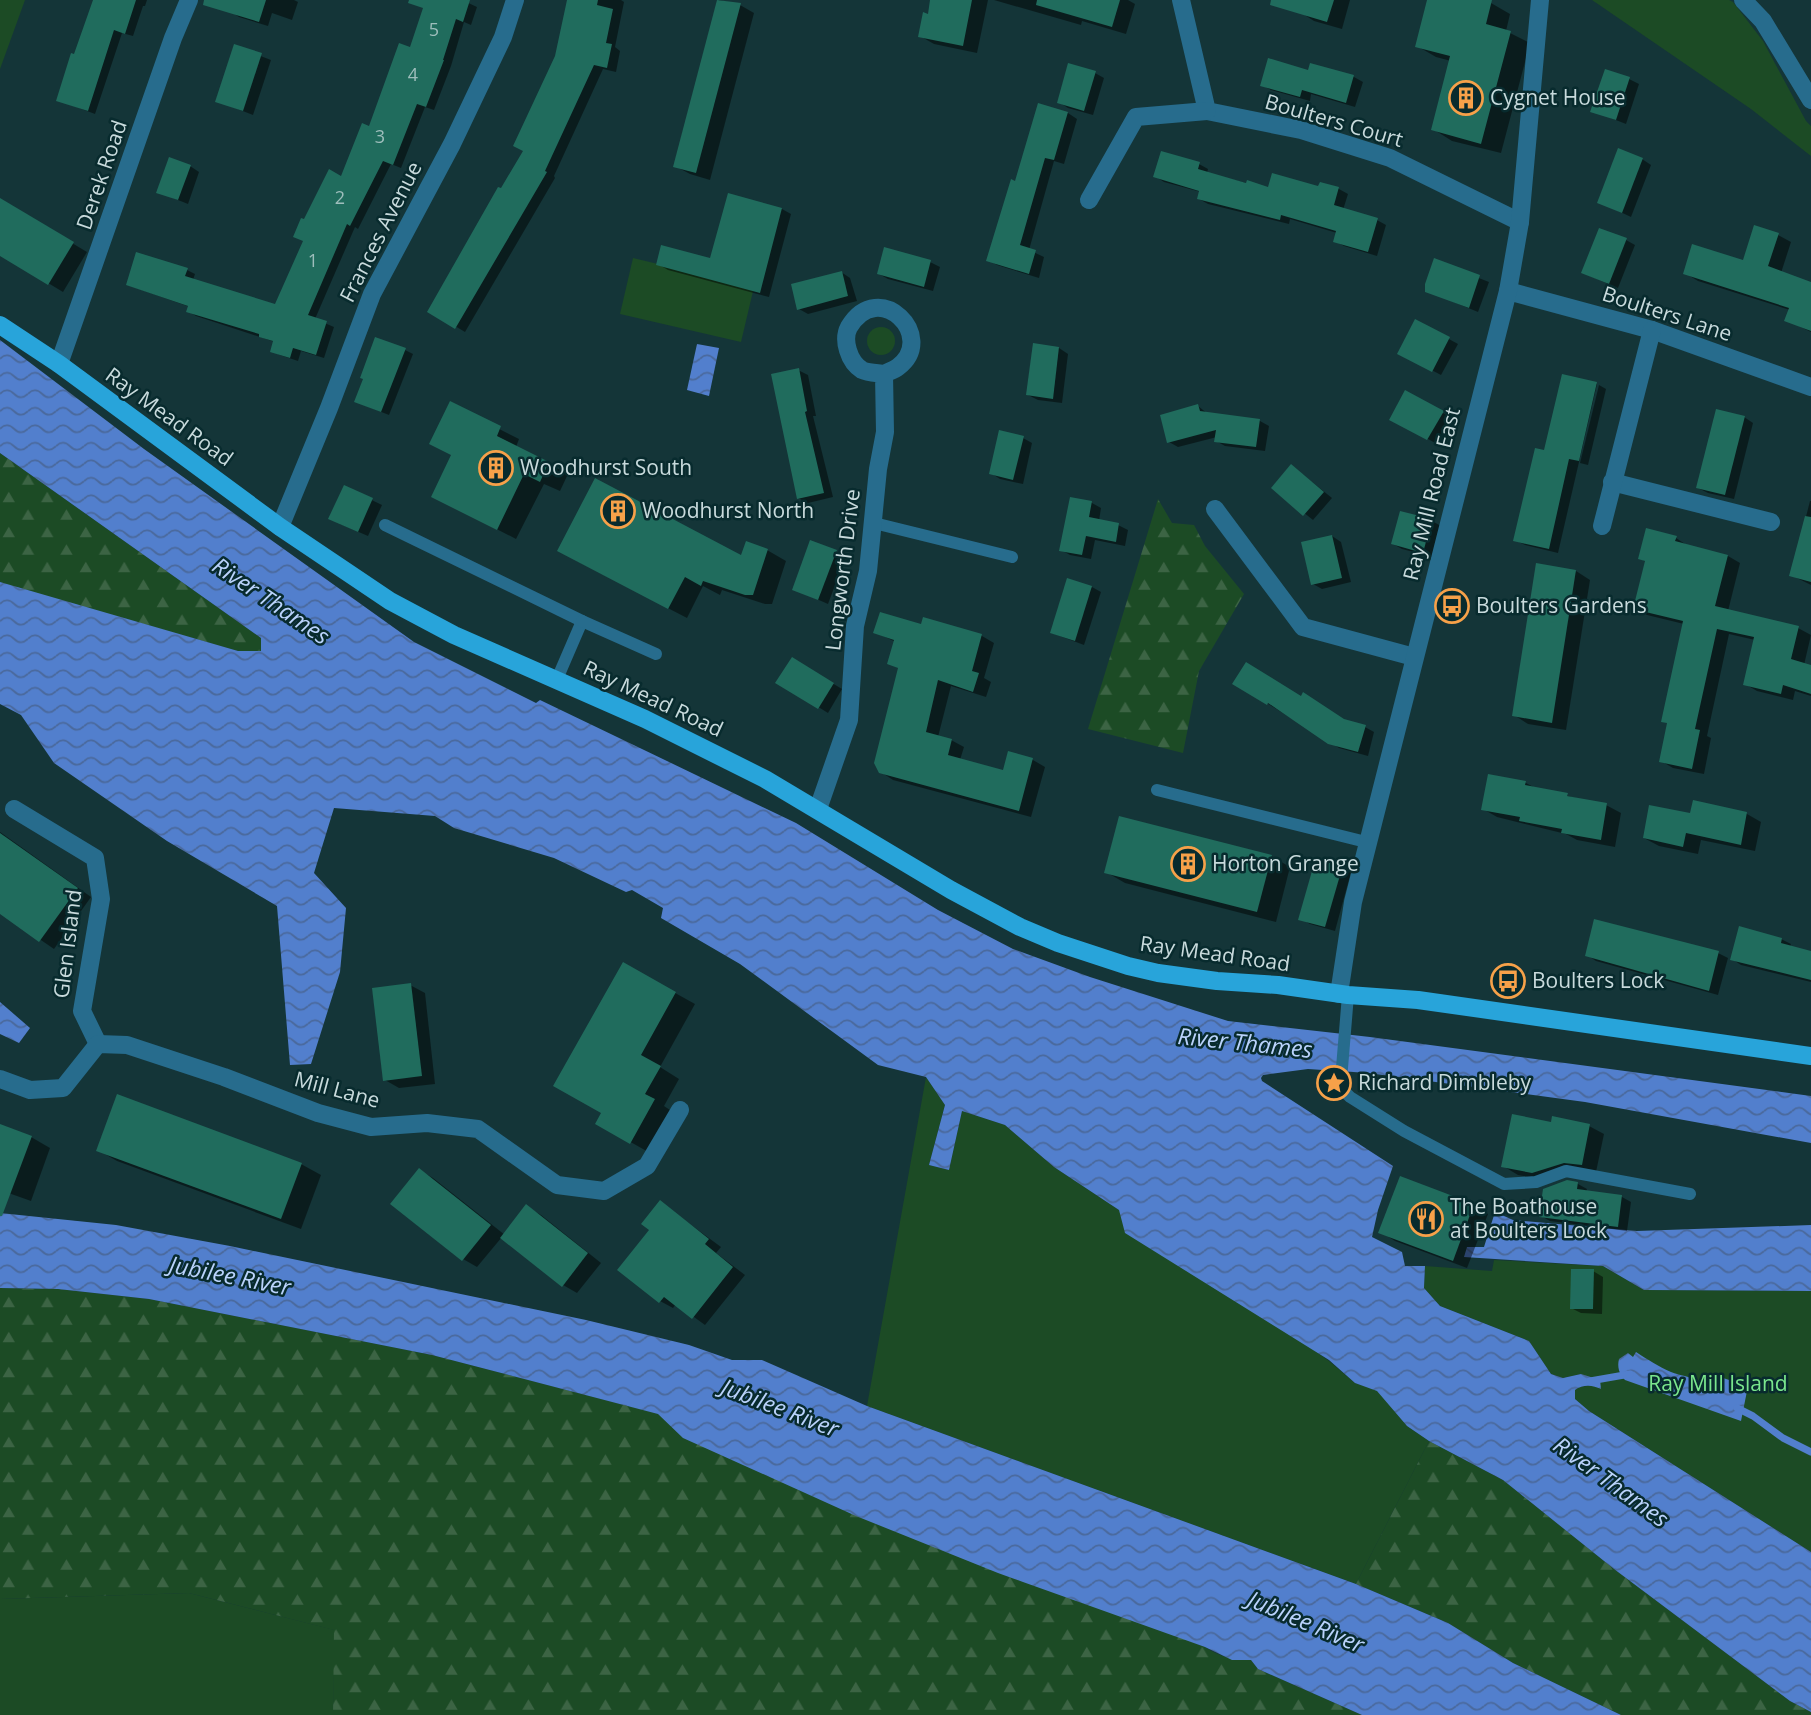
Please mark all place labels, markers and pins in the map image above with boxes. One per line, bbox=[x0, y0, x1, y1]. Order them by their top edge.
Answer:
building icon: Cygnet House bbox=[1447, 79, 1485, 117]
place label: Cygnet House bbox=[1490, 83, 1626, 111]
building icon: Woodhurst South bbox=[477, 449, 515, 487]
place label: Woodhurst South bbox=[520, 453, 692, 481]
building icon: Woodhurst North bbox=[599, 492, 637, 530]
place label: Woodhurst North bbox=[642, 496, 814, 524]
bus stop icon: Boulters Gardens bbox=[1433, 587, 1471, 625]
place label: Boulters Gardens bbox=[1476, 591, 1647, 619]
building icon: Horton Grange bbox=[1169, 845, 1207, 883]
place label: Horton Grange bbox=[1212, 849, 1359, 877]
bus stop icon: Boulters Lock bbox=[1489, 962, 1527, 1000]
place label: Boulters Lock bbox=[1532, 966, 1664, 994]
place icon: Richard Dimbleby bbox=[1315, 1064, 1353, 1102]
place label: Richard Dimbleby bbox=[1358, 1068, 1532, 1096]
place label: The Boathouse at Boulters Lock bbox=[1450, 1192, 1607, 1244]
restaurant icon: The Boathouse at Boulters Lock bbox=[1407, 1200, 1445, 1238]

